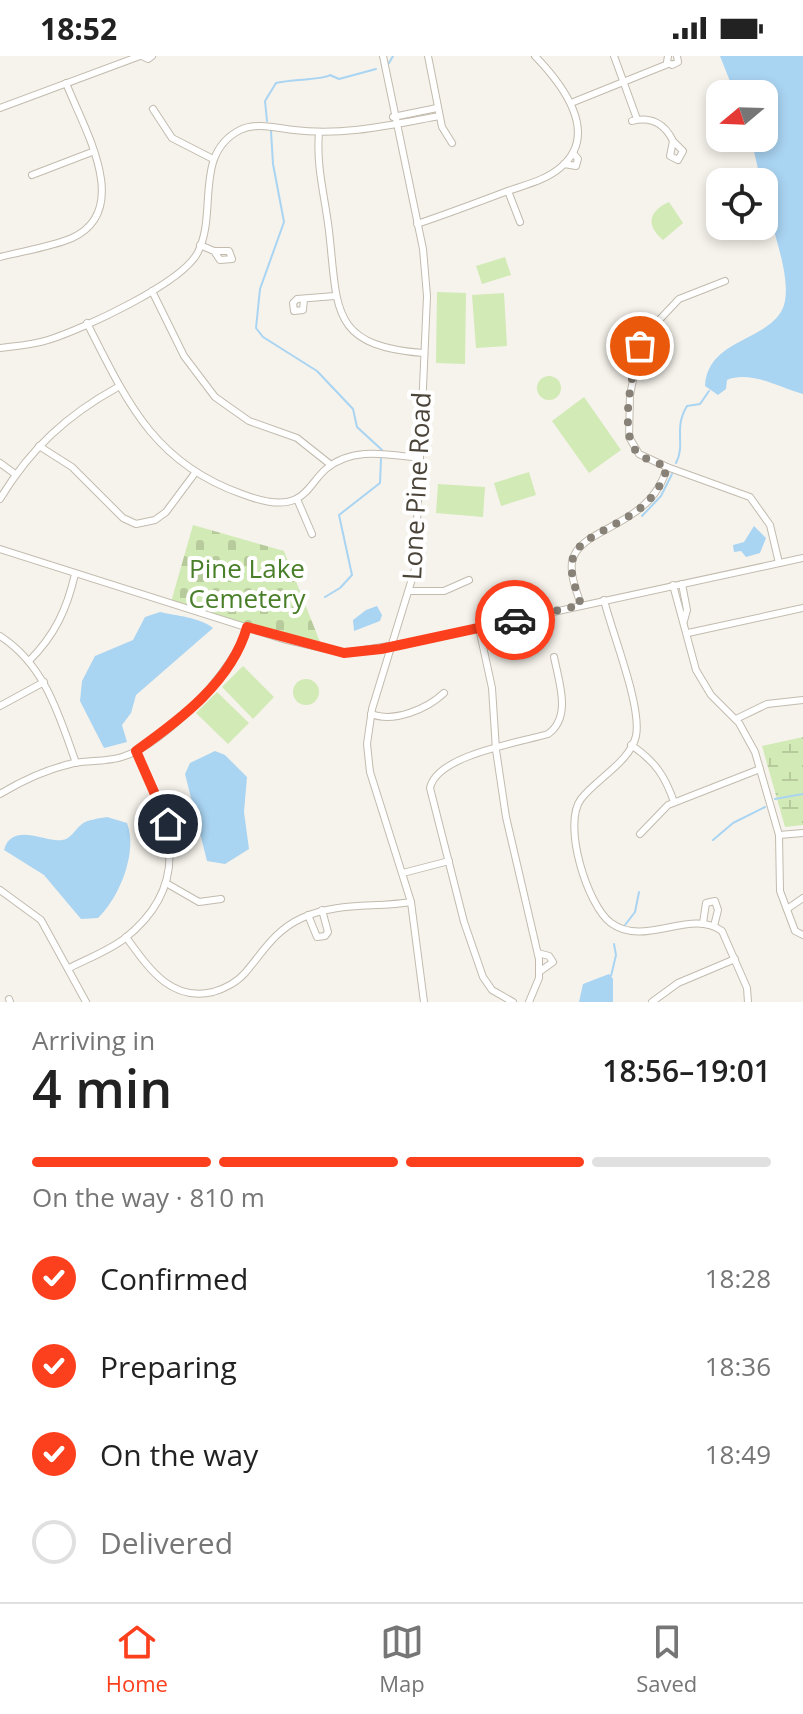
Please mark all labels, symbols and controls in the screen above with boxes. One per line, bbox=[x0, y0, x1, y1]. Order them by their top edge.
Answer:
text: 18:52 bbox=[40, 8, 117, 49]
north arrow bbox=[706, 80, 778, 152]
map controls bbox=[706, 80, 778, 240]
button: locate bbox=[706, 168, 778, 240]
pin bbox=[606, 312, 674, 380]
icon: bag bbox=[618, 324, 662, 368]
street label: Lone Pine Road bbox=[393, 391, 439, 581]
park label: Pine Lake Cemetery bbox=[188, 550, 307, 616]
courier bbox=[475, 580, 555, 660]
icon: car bbox=[493, 598, 537, 642]
pin bbox=[134, 790, 202, 858]
icon: home bbox=[146, 802, 190, 846]
text: Arriving in bbox=[32, 1022, 155, 1058]
text: 18:56–19:01 bbox=[602, 1050, 771, 1091]
text: 4 min bbox=[32, 1052, 172, 1123]
text: On the way · 810 m bbox=[32, 1179, 265, 1215]
icon: check bbox=[32, 1256, 76, 1300]
text: Confirmed bbox=[100, 1258, 248, 1299]
text: 18:28 bbox=[705, 1260, 771, 1296]
icon: check bbox=[32, 1344, 76, 1388]
text: Preparing bbox=[100, 1346, 237, 1387]
text: 18:36 bbox=[705, 1348, 771, 1384]
icon: check bbox=[32, 1432, 76, 1476]
text: On the way bbox=[100, 1434, 258, 1475]
text: 18:49 bbox=[705, 1436, 771, 1472]
text: Delivered bbox=[100, 1522, 233, 1563]
tab: Home bbox=[106, 1620, 168, 1698]
tab: Map bbox=[379, 1620, 425, 1698]
tab: Saved bbox=[636, 1620, 697, 1698]

